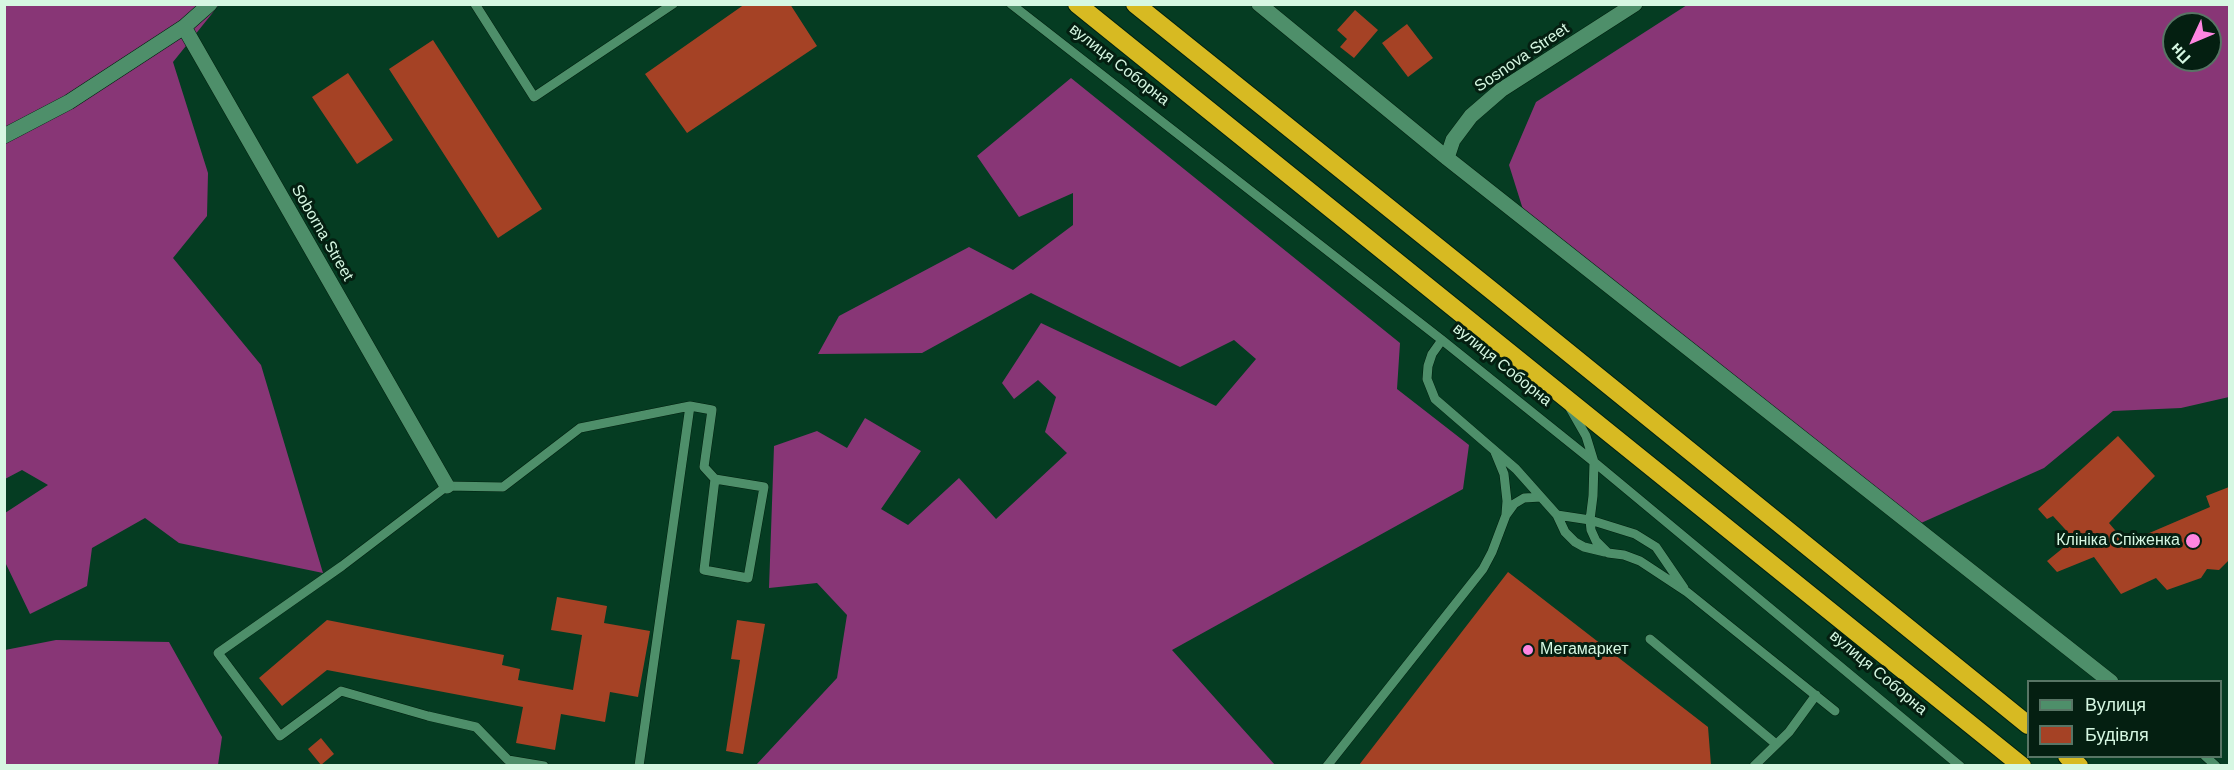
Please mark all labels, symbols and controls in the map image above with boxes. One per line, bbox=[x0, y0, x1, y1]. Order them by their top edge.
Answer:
north arrow bbox=[2162, 12, 2222, 72]
street label: Sosnova Street bbox=[1471, 19, 1573, 97]
street label: вулиця Соборна bbox=[1065, 20, 1173, 110]
text: Пн bbox=[2167, 40, 2194, 67]
street label: Soborna Street bbox=[287, 182, 357, 284]
street label: вулиця Соборна bbox=[1449, 319, 1555, 411]
place label: Клініка Спіженка bbox=[2056, 531, 2180, 551]
marker: Клініка Спіженка bbox=[2184, 532, 2202, 550]
street label: вулиця Соборна bbox=[1825, 627, 1931, 719]
place label: Мегамаркет bbox=[1540, 640, 1628, 660]
marker: Мегамаркет bbox=[1521, 643, 1535, 657]
legend bbox=[2027, 680, 2222, 758]
text: Вулиця bbox=[2085, 695, 2146, 715]
text: Будівля bbox=[2085, 725, 2149, 745]

